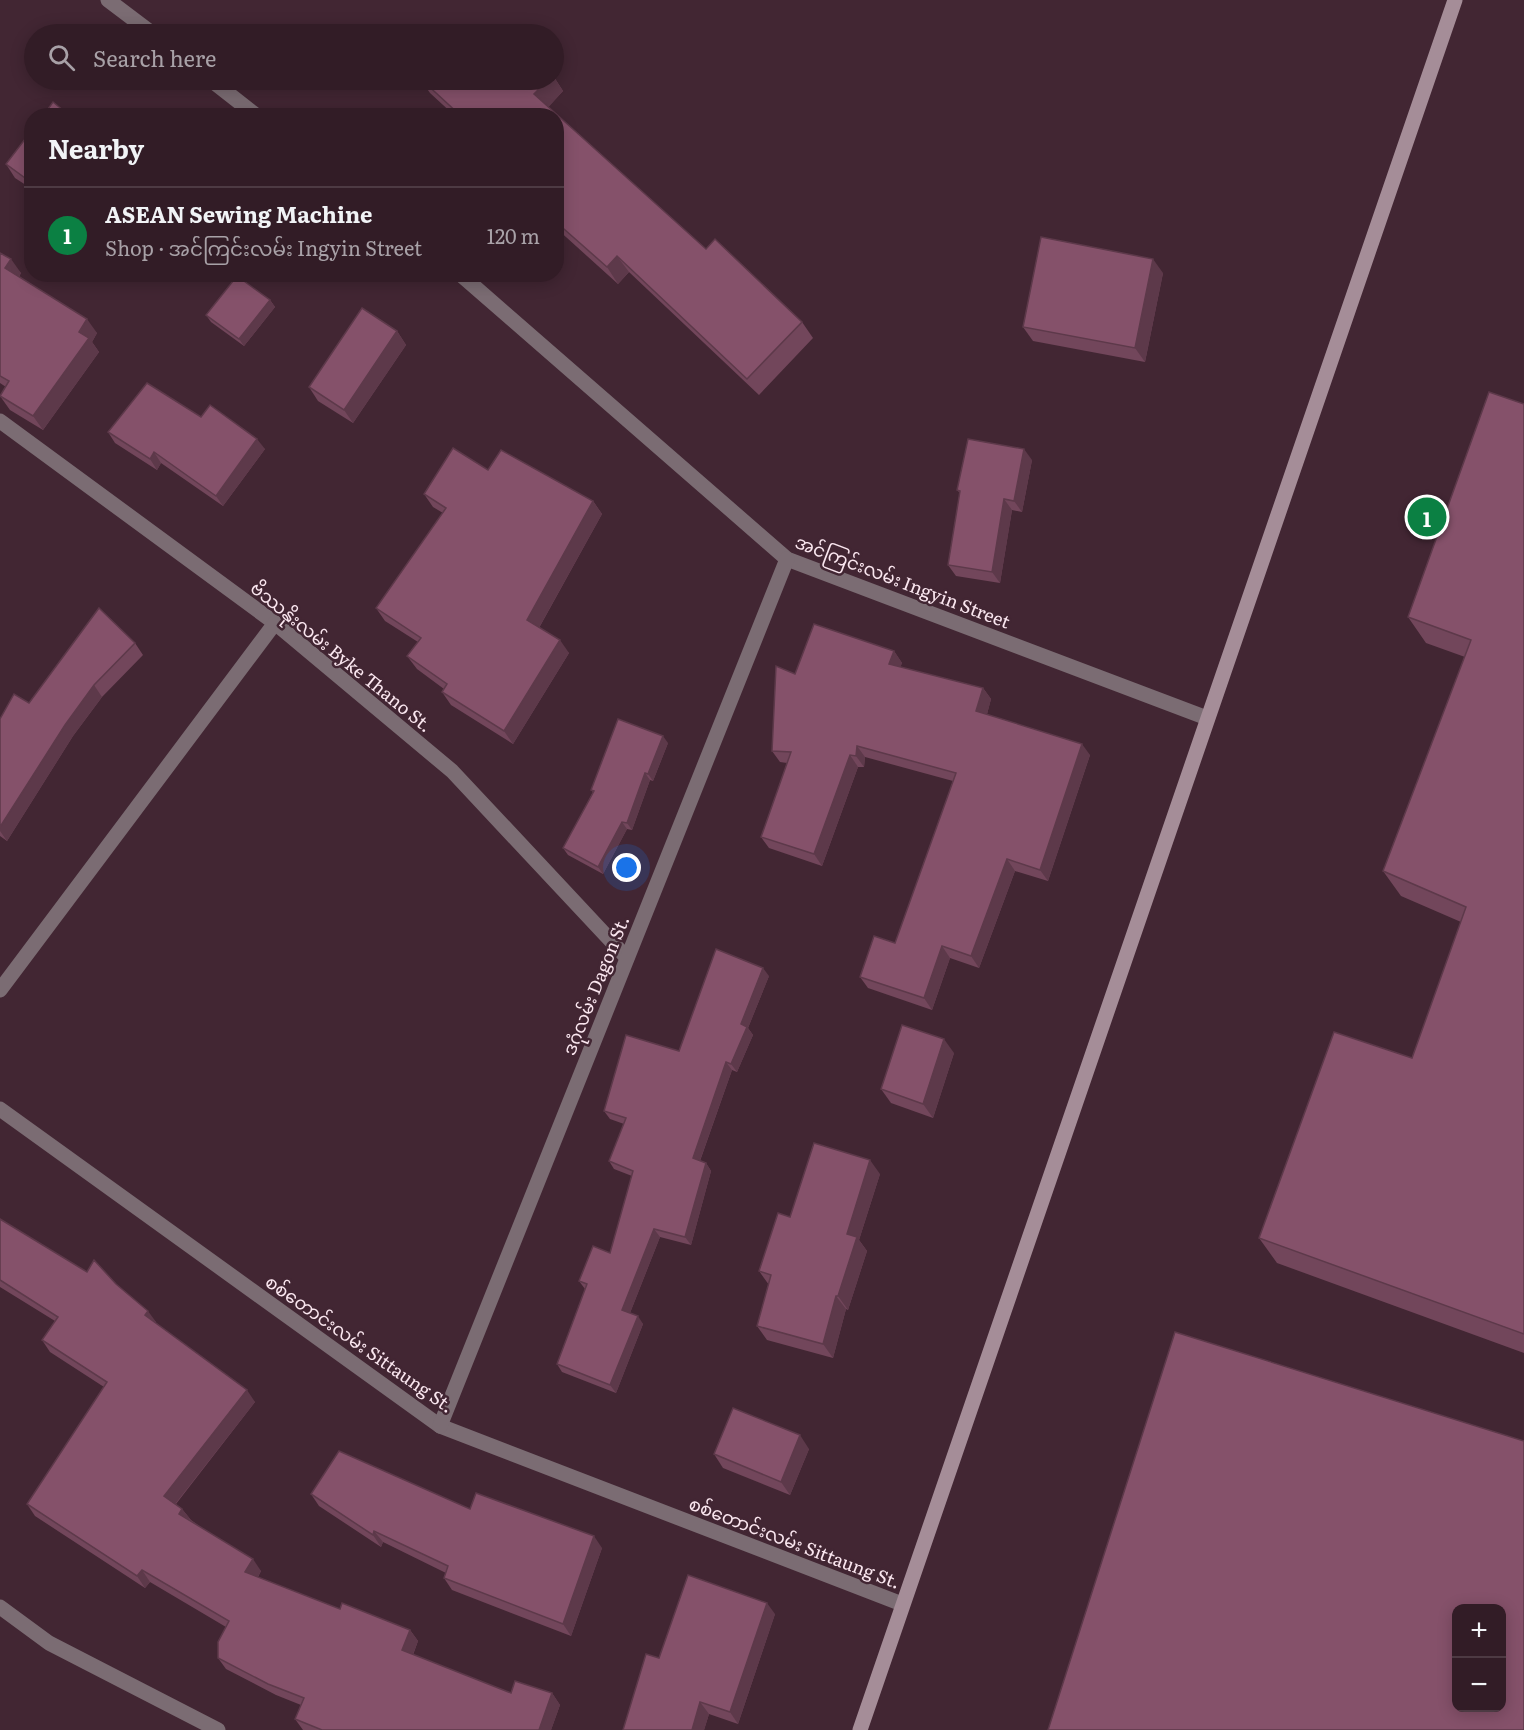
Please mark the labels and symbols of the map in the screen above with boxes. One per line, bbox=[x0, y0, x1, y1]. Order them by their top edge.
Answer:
pin: 1 bbox=[1408, 494, 1446, 540]
street label: အင်ကြင်းလမ်း Ingyin Street bbox=[791, 528, 1015, 638]
street label: ဗိဿနိုးလမ်း Byke Thano St. bbox=[243, 574, 439, 740]
your location bbox=[612, 853, 641, 882]
street label: ဒဂုံလမ်း Dagon St. bbox=[555, 911, 638, 1060]
street label: စစ်တောင်းလမ်း Sittaung St. bbox=[260, 1268, 460, 1418]
street label: စစ်တောင်းလမ်း Sittaung St. bbox=[685, 1489, 905, 1595]

